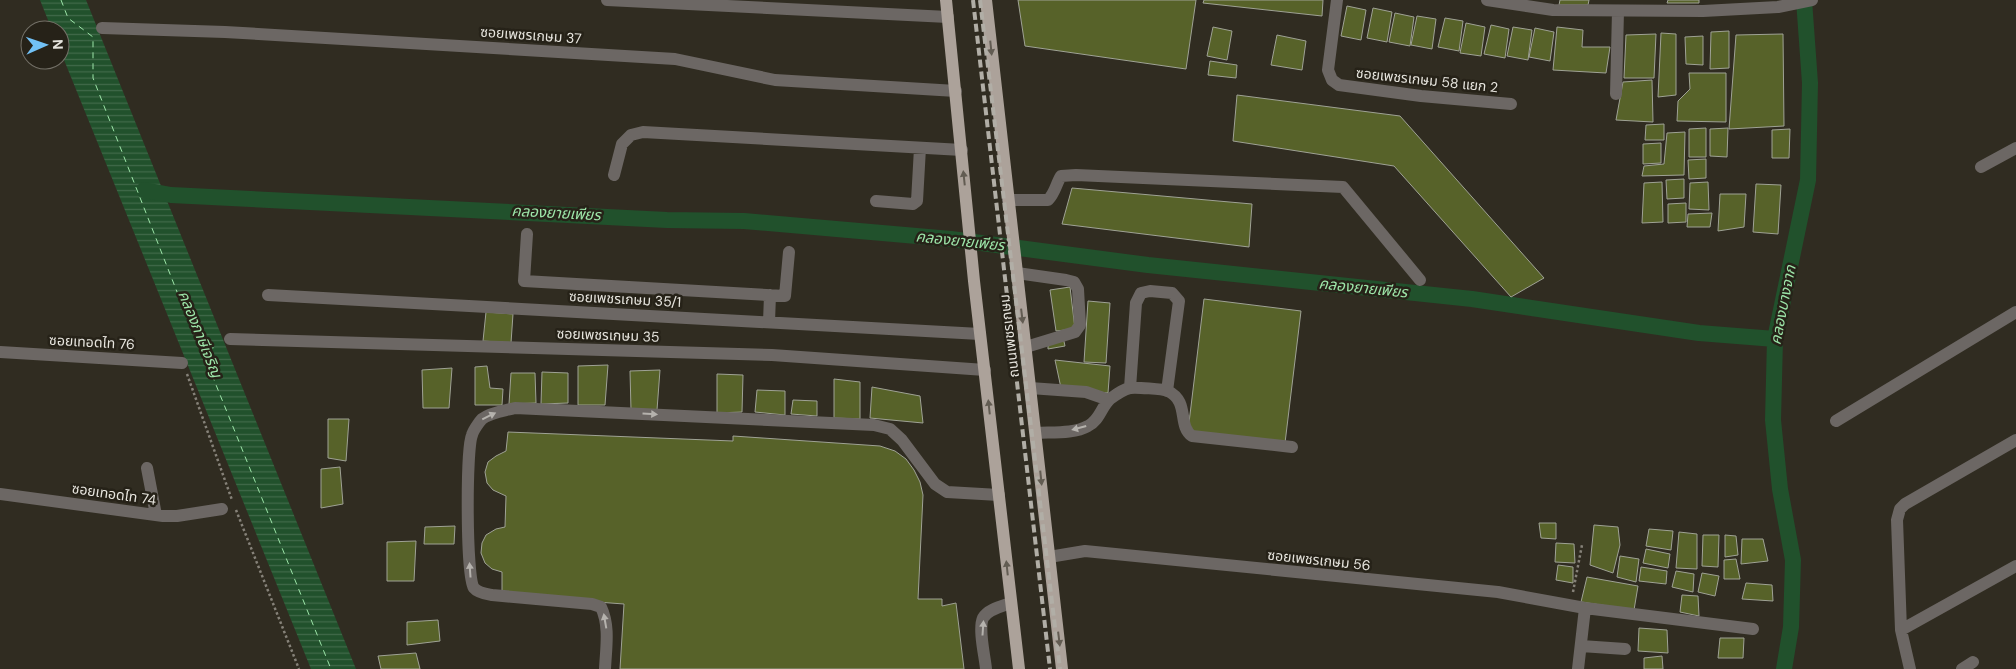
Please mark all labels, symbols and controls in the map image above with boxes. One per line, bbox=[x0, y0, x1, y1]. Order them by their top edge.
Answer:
north arrow bbox=[20, 20, 70, 70]
street label: ซอยเพชรเกษม 37 bbox=[480, 22, 582, 48]
text: N bbox=[49, 39, 67, 50]
one-way arrow bbox=[987, 41, 995, 57]
street label: ซอยเพชรเกษม 58 แยก 2 bbox=[1355, 64, 1499, 96]
one-way arrow bbox=[960, 170, 968, 186]
water label: คลองยายเพียร bbox=[511, 201, 603, 225]
water label: คลองยายเพียร bbox=[915, 226, 1007, 256]
water label: คลองบางจาก bbox=[1765, 262, 1801, 347]
water label: คลองยายเพียร bbox=[1318, 273, 1410, 303]
street label: ซอยเพชรเกษม 35/1 bbox=[568, 287, 682, 311]
water label: คลองภาษีเจริญ bbox=[173, 288, 227, 382]
street label: ถนนเพชรเกษม bbox=[995, 293, 1023, 379]
one-way arrow bbox=[1018, 309, 1026, 325]
street label: ซอยเพชรเกษม 35 bbox=[556, 324, 660, 346]
street label: ซอยเทอดไท 76 bbox=[49, 331, 135, 353]
one-way arrow bbox=[985, 399, 993, 415]
one-way arrow bbox=[643, 411, 659, 419]
one-way arrow bbox=[482, 412, 497, 420]
one-way arrow bbox=[1071, 425, 1086, 433]
one-way arrow bbox=[1037, 470, 1045, 486]
street label: ซอยเทอดไท 74 bbox=[71, 479, 158, 509]
street label: ซอยเพชรเกษม 56 bbox=[1267, 546, 1371, 574]
one-way arrow bbox=[1003, 560, 1011, 576]
one-way arrow bbox=[466, 562, 474, 578]
one-way arrow bbox=[601, 613, 609, 628]
one-way arrow bbox=[979, 619, 987, 635]
one-way arrow bbox=[1055, 632, 1063, 648]

